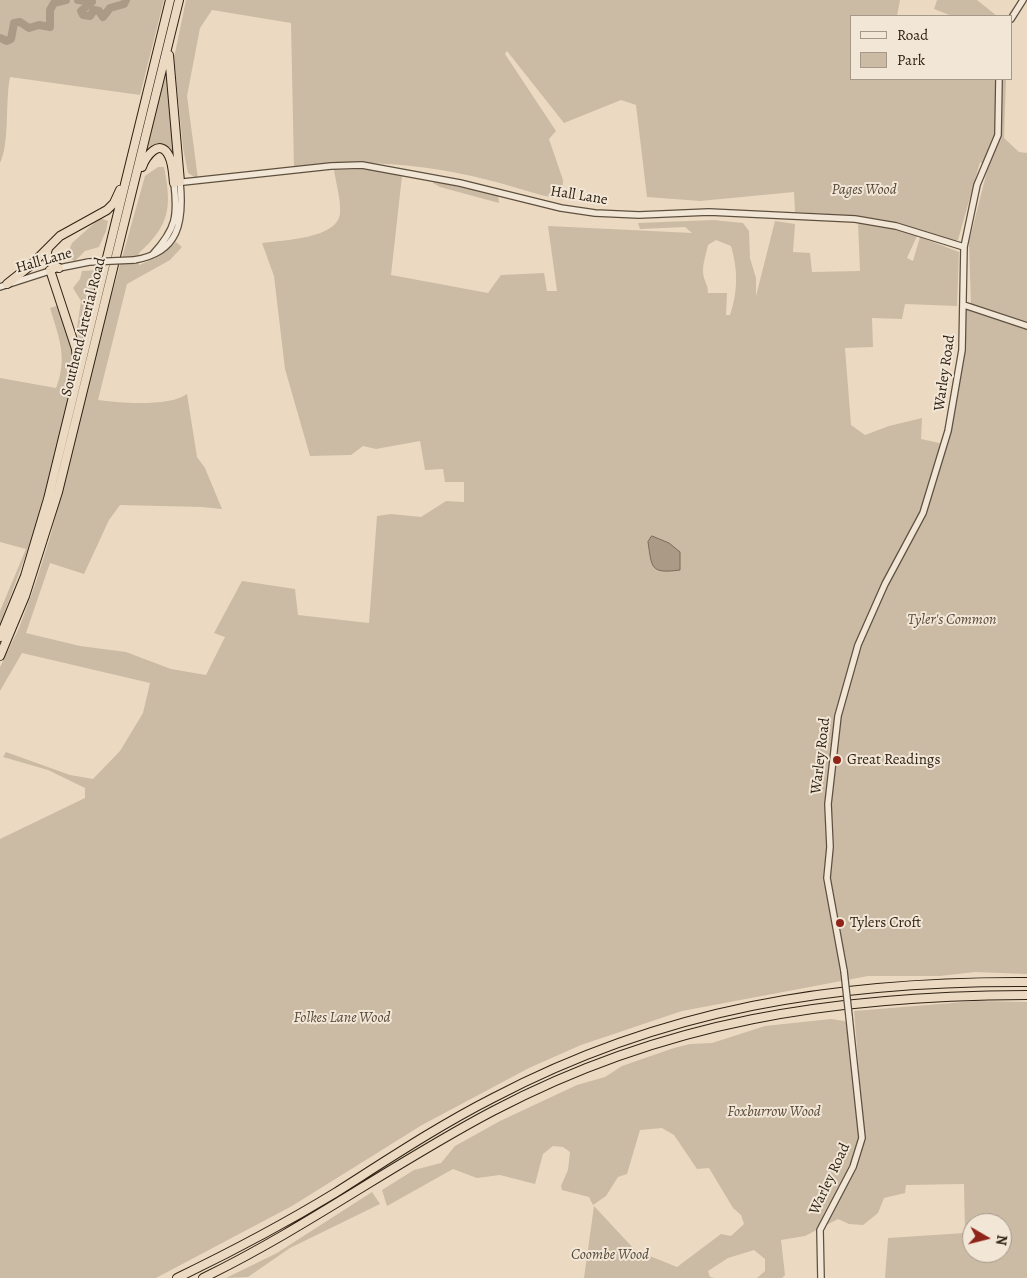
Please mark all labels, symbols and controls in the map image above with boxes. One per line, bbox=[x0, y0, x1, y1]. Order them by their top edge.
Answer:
legend bbox=[850, 15, 1012, 80]
text: Road bbox=[897, 25, 928, 45]
text: Park bbox=[897, 50, 925, 70]
park label: Pages Wood bbox=[831, 181, 897, 199]
street label: Hall Lane bbox=[549, 183, 609, 209]
street label: Hall Lane bbox=[14, 244, 74, 278]
street label: Southend Arterial Road bbox=[58, 256, 110, 398]
street label: Warley Road bbox=[931, 334, 959, 412]
park label: Tyler's Common bbox=[908, 611, 996, 629]
street label: Warley Road bbox=[807, 717, 835, 795]
place label: Great Readings bbox=[847, 751, 940, 769]
marker: Great Readings bbox=[831, 754, 843, 766]
place label: Tylers Croft bbox=[850, 914, 921, 932]
marker: Tylers Croft bbox=[834, 917, 846, 929]
park label: Folkes Lane Wood bbox=[294, 1009, 390, 1027]
park label: Foxburrow Wood bbox=[727, 1103, 821, 1121]
street label: Warley Road bbox=[806, 1140, 854, 1218]
north arrow bbox=[962, 1213, 1012, 1263]
text: N bbox=[991, 1234, 1011, 1246]
park label: Coombe Wood bbox=[571, 1246, 649, 1264]

